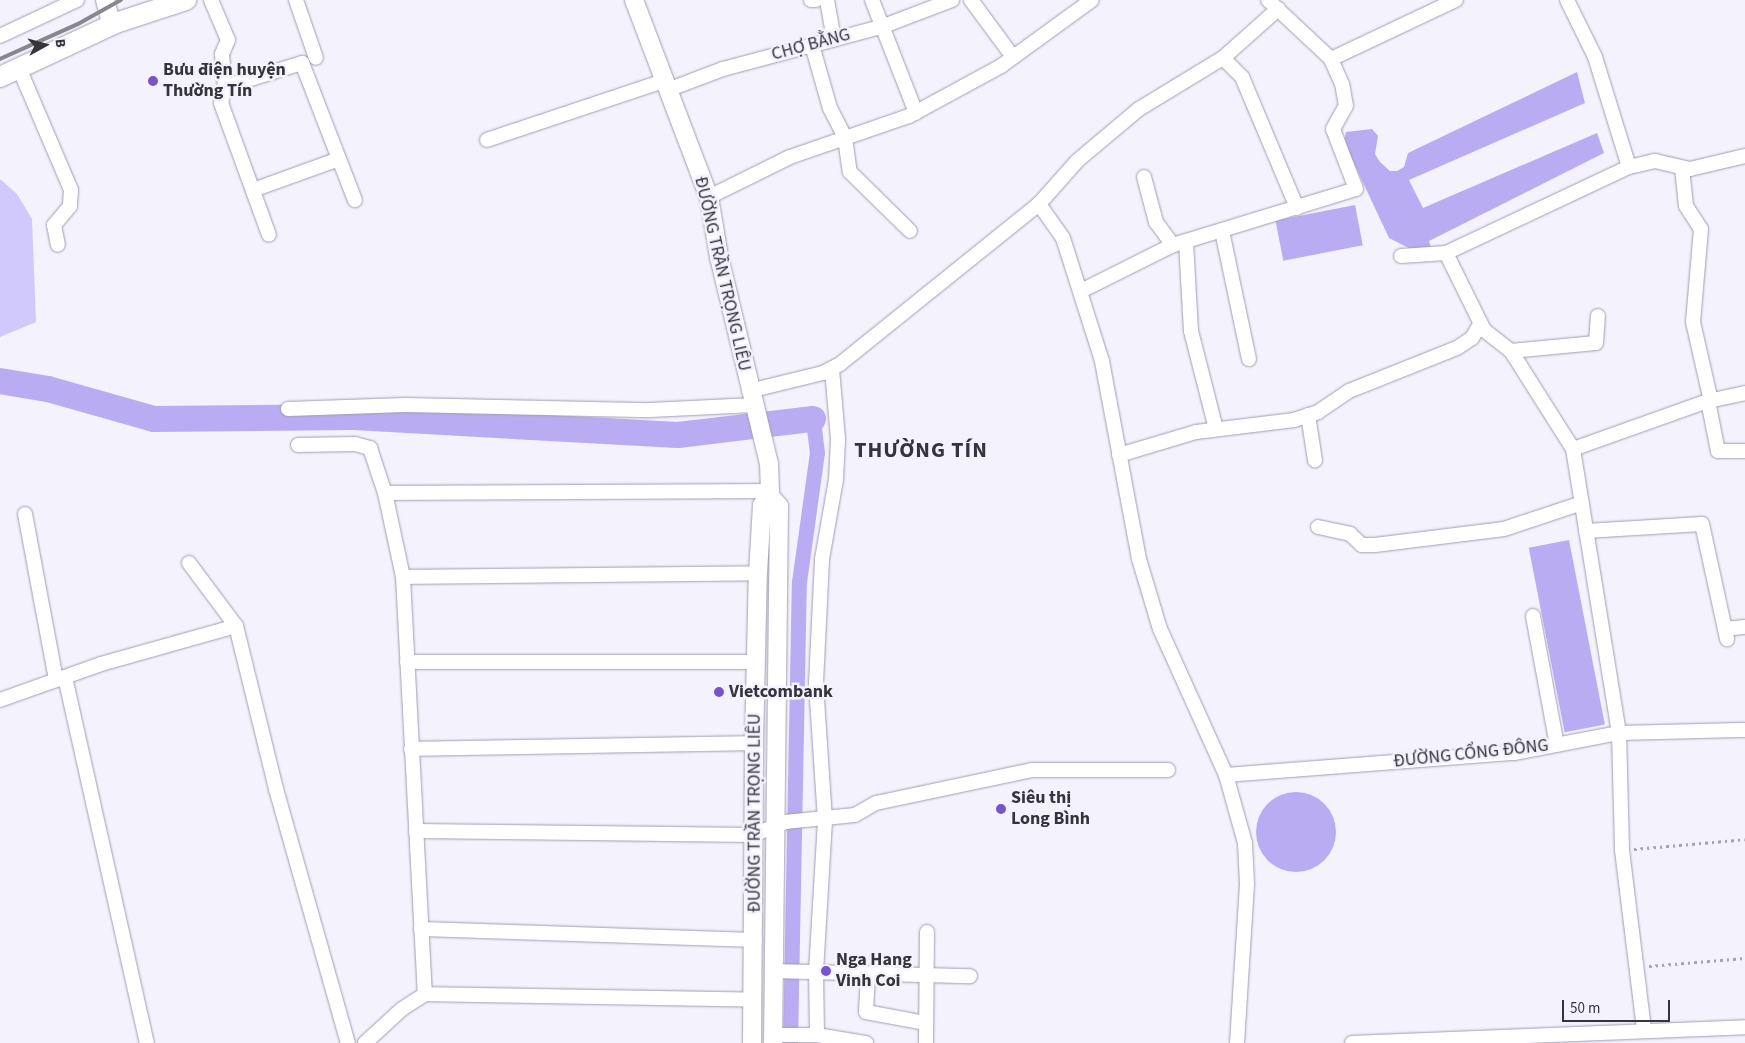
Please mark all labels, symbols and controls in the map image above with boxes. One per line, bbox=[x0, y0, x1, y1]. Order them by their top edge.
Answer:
north arrow bbox=[20, 20, 70, 70]
street label: CHỢ BẰNG bbox=[769, 24, 853, 66]
text: B bbox=[49, 38, 70, 49]
place label: Bưu điện huyện Thường Tín bbox=[163, 60, 286, 102]
marker: Bưu điện huyện Thường Tín bbox=[147, 75, 159, 87]
street label: ĐƯỜNG TRẦN TRỌNG LIÊU bbox=[689, 175, 755, 373]
district label: THƯỜNG TÍN bbox=[853, 438, 989, 464]
place label: Vietcombank bbox=[729, 681, 833, 703]
marker: Vietcombank bbox=[713, 686, 725, 698]
street label: ĐƯỜNG TRẦN TRỌNG LIÊU bbox=[744, 713, 766, 913]
street label: ĐƯỜNG CỔNG ĐÔNG bbox=[1392, 735, 1550, 773]
place label: Siêu thị Long Bình bbox=[1011, 788, 1090, 831]
marker: Siêu thị Long Bình bbox=[995, 803, 1007, 815]
place label: Nga Hang Vinh Coi bbox=[836, 950, 912, 992]
marker: Nga Hang Vinh Coi bbox=[820, 965, 832, 977]
scale bar bbox=[1565, 990, 1672, 1022]
text: 50 m bbox=[1570, 998, 1600, 1019]

